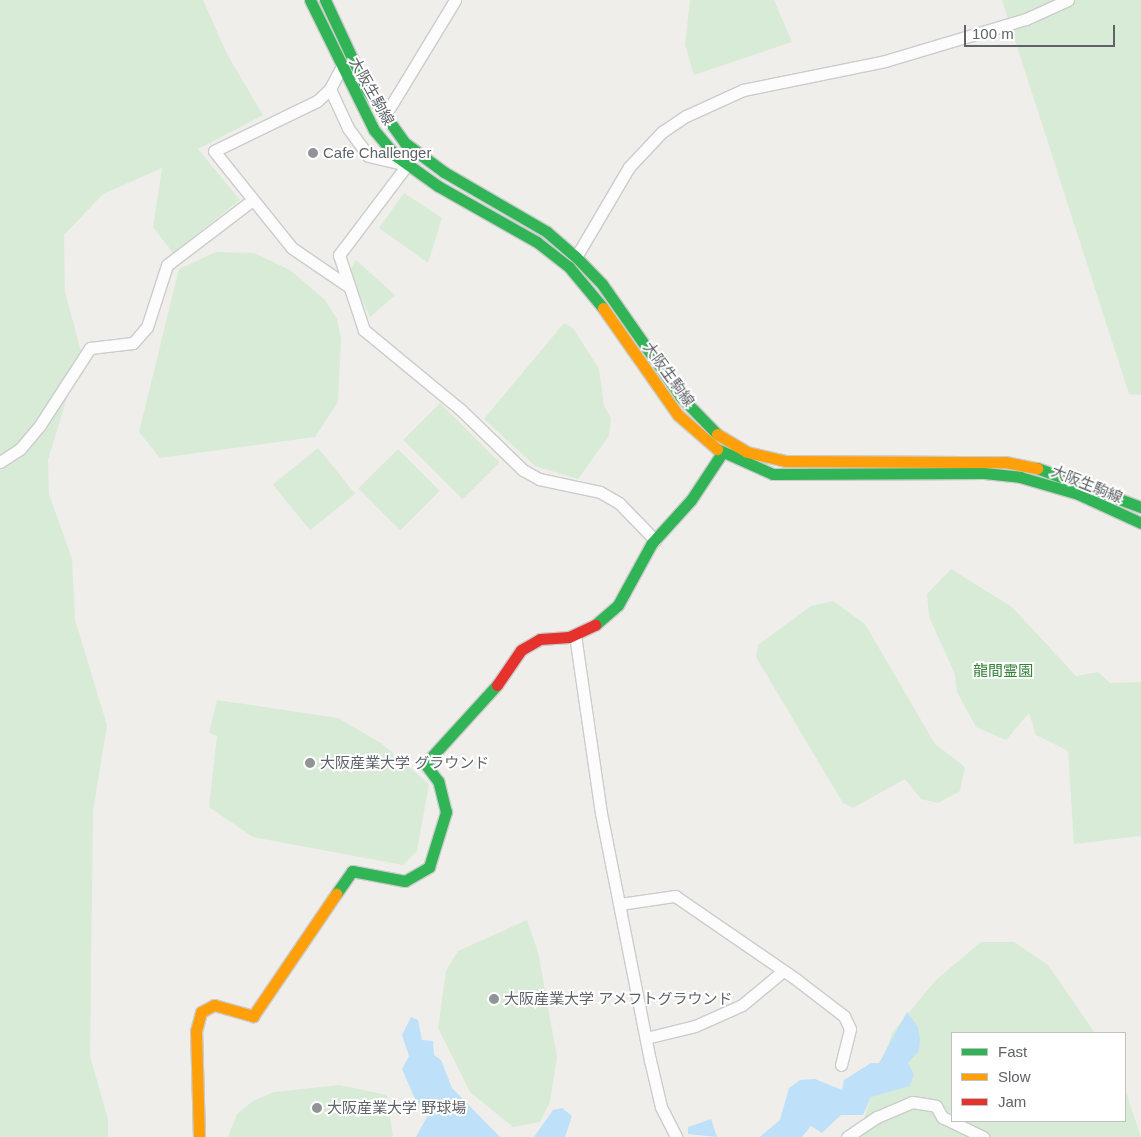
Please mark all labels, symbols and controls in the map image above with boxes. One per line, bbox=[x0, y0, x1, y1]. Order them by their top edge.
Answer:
scale bar bbox=[966, 15, 1117, 47]
text: 100 m bbox=[972, 25, 1014, 42]
street label: 大阪生駒線 bbox=[346, 54, 398, 128]
place label: Cafe Challenger bbox=[323, 144, 431, 162]
marker: Cafe Challenger bbox=[307, 147, 319, 159]
street label: 大阪生駒線 bbox=[640, 338, 698, 410]
street label: 大阪生駒線 bbox=[1049, 462, 1125, 506]
park label: 龍間霊園 bbox=[973, 662, 1033, 680]
place label: 大阪産業大学 グラウンド bbox=[320, 754, 489, 772]
marker: 大阪産業大学 グラウンド bbox=[304, 757, 316, 769]
place label: 大阪産業大学 アメフトグラウンド bbox=[504, 990, 733, 1008]
marker: 大阪産業大学 アメフトグラウンド bbox=[488, 993, 500, 1005]
legend bbox=[951, 1032, 1126, 1122]
text: Fast bbox=[998, 1043, 1027, 1060]
text: Slow bbox=[998, 1068, 1031, 1085]
text: Jam bbox=[998, 1093, 1026, 1110]
place label: 大阪産業大学 野球場 bbox=[327, 1099, 466, 1117]
marker: 大阪産業大学 野球場 bbox=[311, 1102, 323, 1114]

